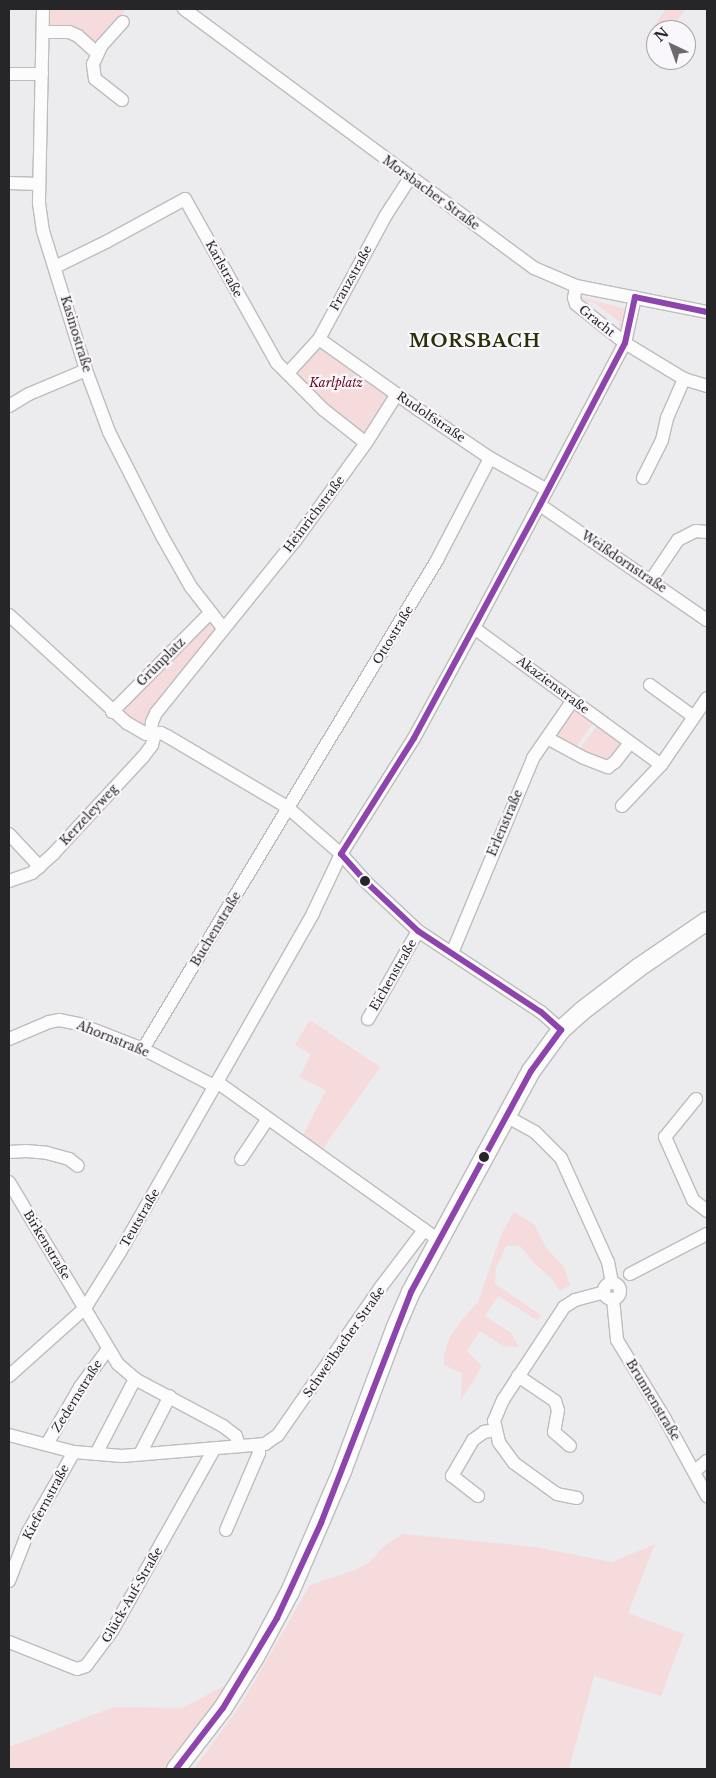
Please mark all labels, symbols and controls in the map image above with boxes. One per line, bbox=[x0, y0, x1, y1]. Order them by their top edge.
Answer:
north arrow bbox=[646, 20, 696, 70]
text: N bbox=[651, 24, 673, 46]
street label: Morsbacher Straße bbox=[380, 153, 482, 233]
street label: Karlstraße bbox=[202, 238, 246, 300]
street label: Franzstraße bbox=[327, 243, 375, 313]
street label: Kasinostraße bbox=[58, 294, 94, 374]
street label: Gracht bbox=[576, 302, 618, 340]
district label: MORSBACH bbox=[408, 330, 542, 352]
park label: Karlplatz bbox=[309, 376, 363, 390]
street label: Rudolfstraße bbox=[394, 389, 468, 445]
street label: Heinrichstraße bbox=[281, 473, 347, 555]
street label: Weißdornstraße bbox=[579, 528, 669, 596]
street label: Ottostraße bbox=[370, 603, 416, 667]
street label: Grünplatz bbox=[134, 635, 188, 689]
street label: Akazienstraße bbox=[514, 653, 592, 717]
street label: Kerzeleyweg bbox=[57, 782, 121, 848]
street label: Erlenstraße bbox=[485, 788, 525, 858]
unlabelled marker bbox=[360, 876, 370, 886]
street label: Buchenstraße bbox=[188, 889, 244, 969]
street label: Eichenstraße bbox=[367, 937, 419, 1013]
street label: Ahornstraße bbox=[75, 1018, 151, 1060]
unlabelled marker bbox=[479, 1152, 489, 1162]
street label: Teutstraße bbox=[117, 1186, 163, 1250]
street label: Birkenstraße bbox=[21, 1208, 73, 1282]
street label: Schweilbacher Straße bbox=[300, 1284, 388, 1400]
street label: Zedernstraße bbox=[49, 1357, 105, 1435]
street label: Brunnenstraße bbox=[623, 1357, 683, 1443]
street label: Kiefernstraße bbox=[20, 1462, 72, 1542]
street label: Glück-Auf-Straße bbox=[99, 1545, 165, 1645]

